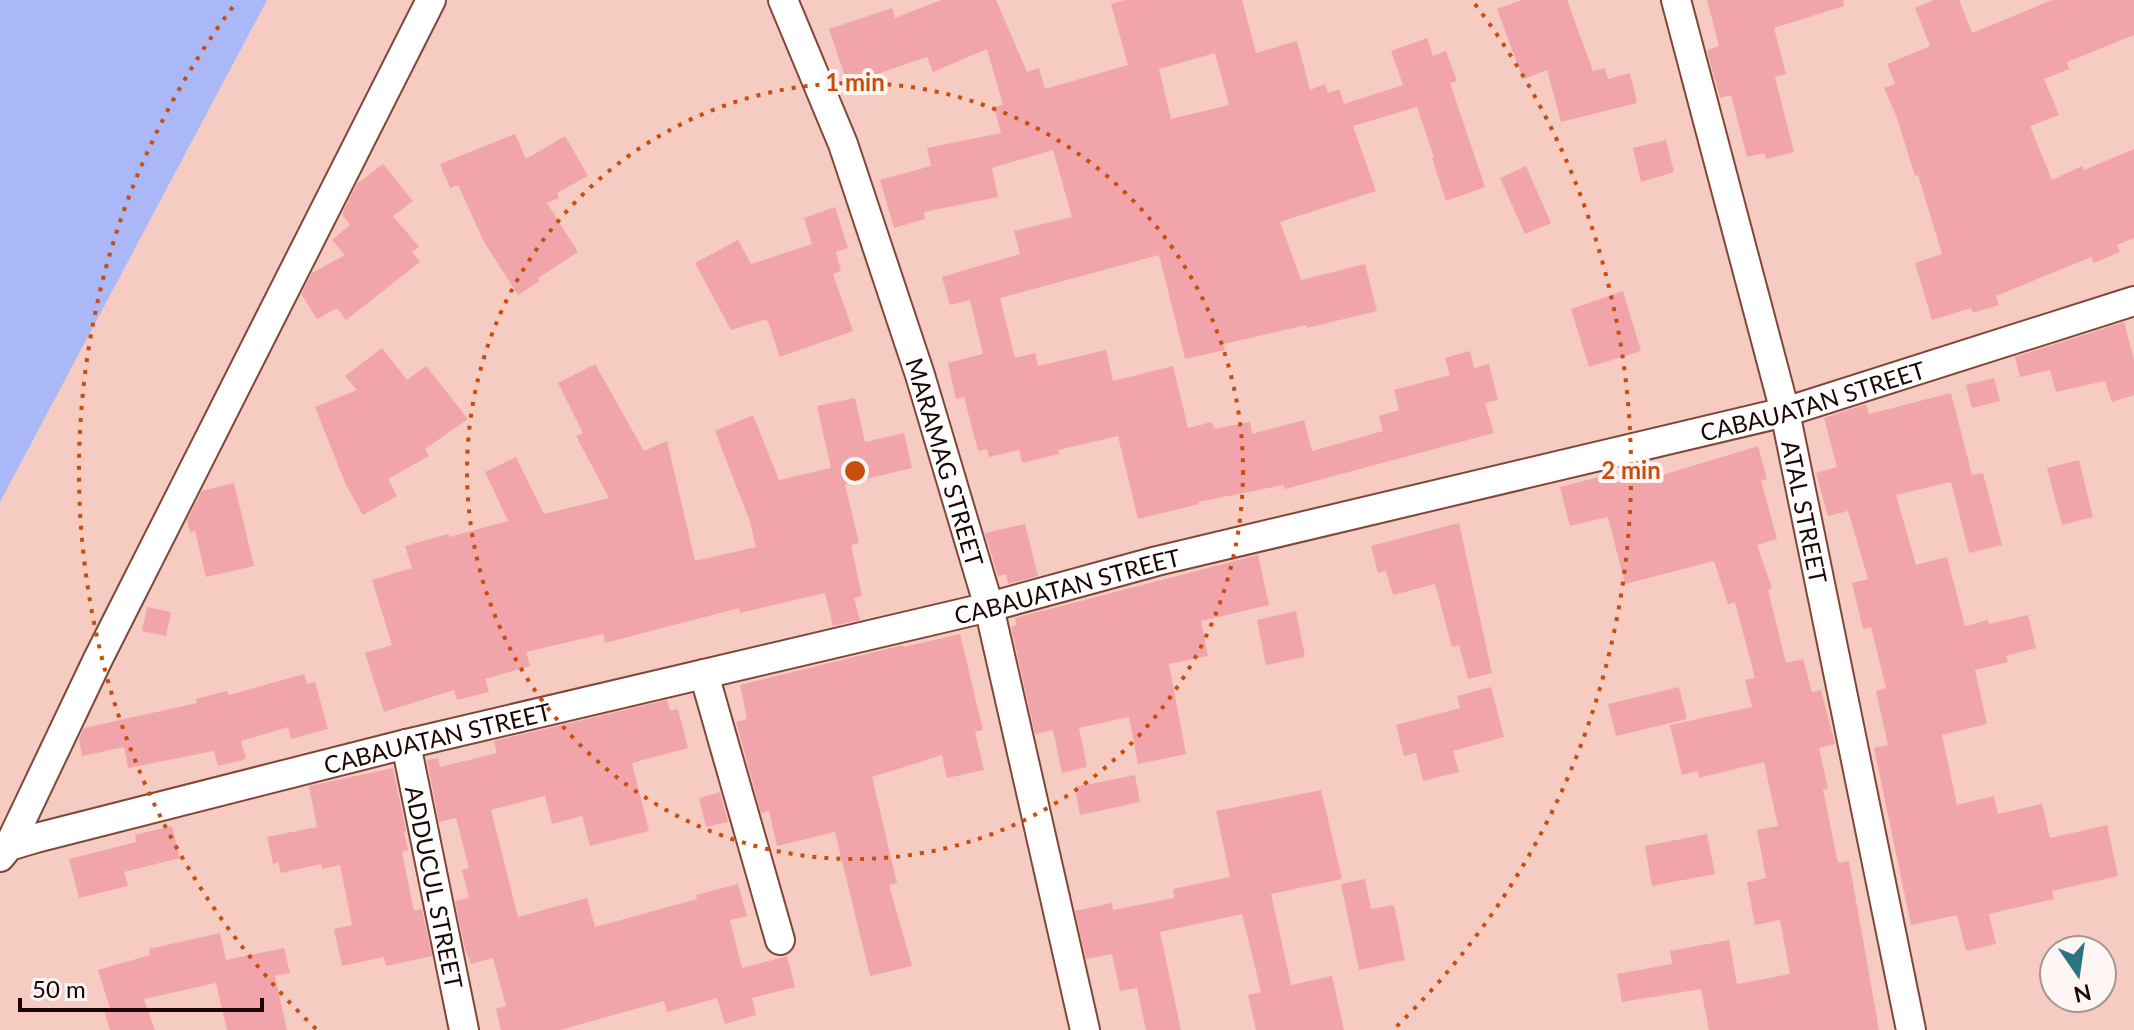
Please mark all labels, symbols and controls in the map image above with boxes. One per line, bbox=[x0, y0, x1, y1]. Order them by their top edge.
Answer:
text: 1 min bbox=[825, 67, 885, 96]
street label: MARAMAG STREET bbox=[901, 354, 990, 569]
street label: CABAUATAN STREET bbox=[1697, 354, 1928, 446]
street label: ATAL STREET bbox=[1777, 438, 1834, 586]
text: 2 min bbox=[1601, 455, 1661, 484]
centre of rings bbox=[841, 457, 869, 485]
street label: CABAUATAN STREET bbox=[951, 542, 1183, 629]
street label: CABAUATAN STREET bbox=[321, 696, 554, 779]
street label: ADDUCUL STREET bbox=[400, 783, 470, 991]
north arrow bbox=[2038, 934, 2118, 1014]
scale bar bbox=[20, 962, 262, 1012]
text: 50 m bbox=[32, 974, 86, 1003]
text: N bbox=[2071, 979, 2094, 1009]

